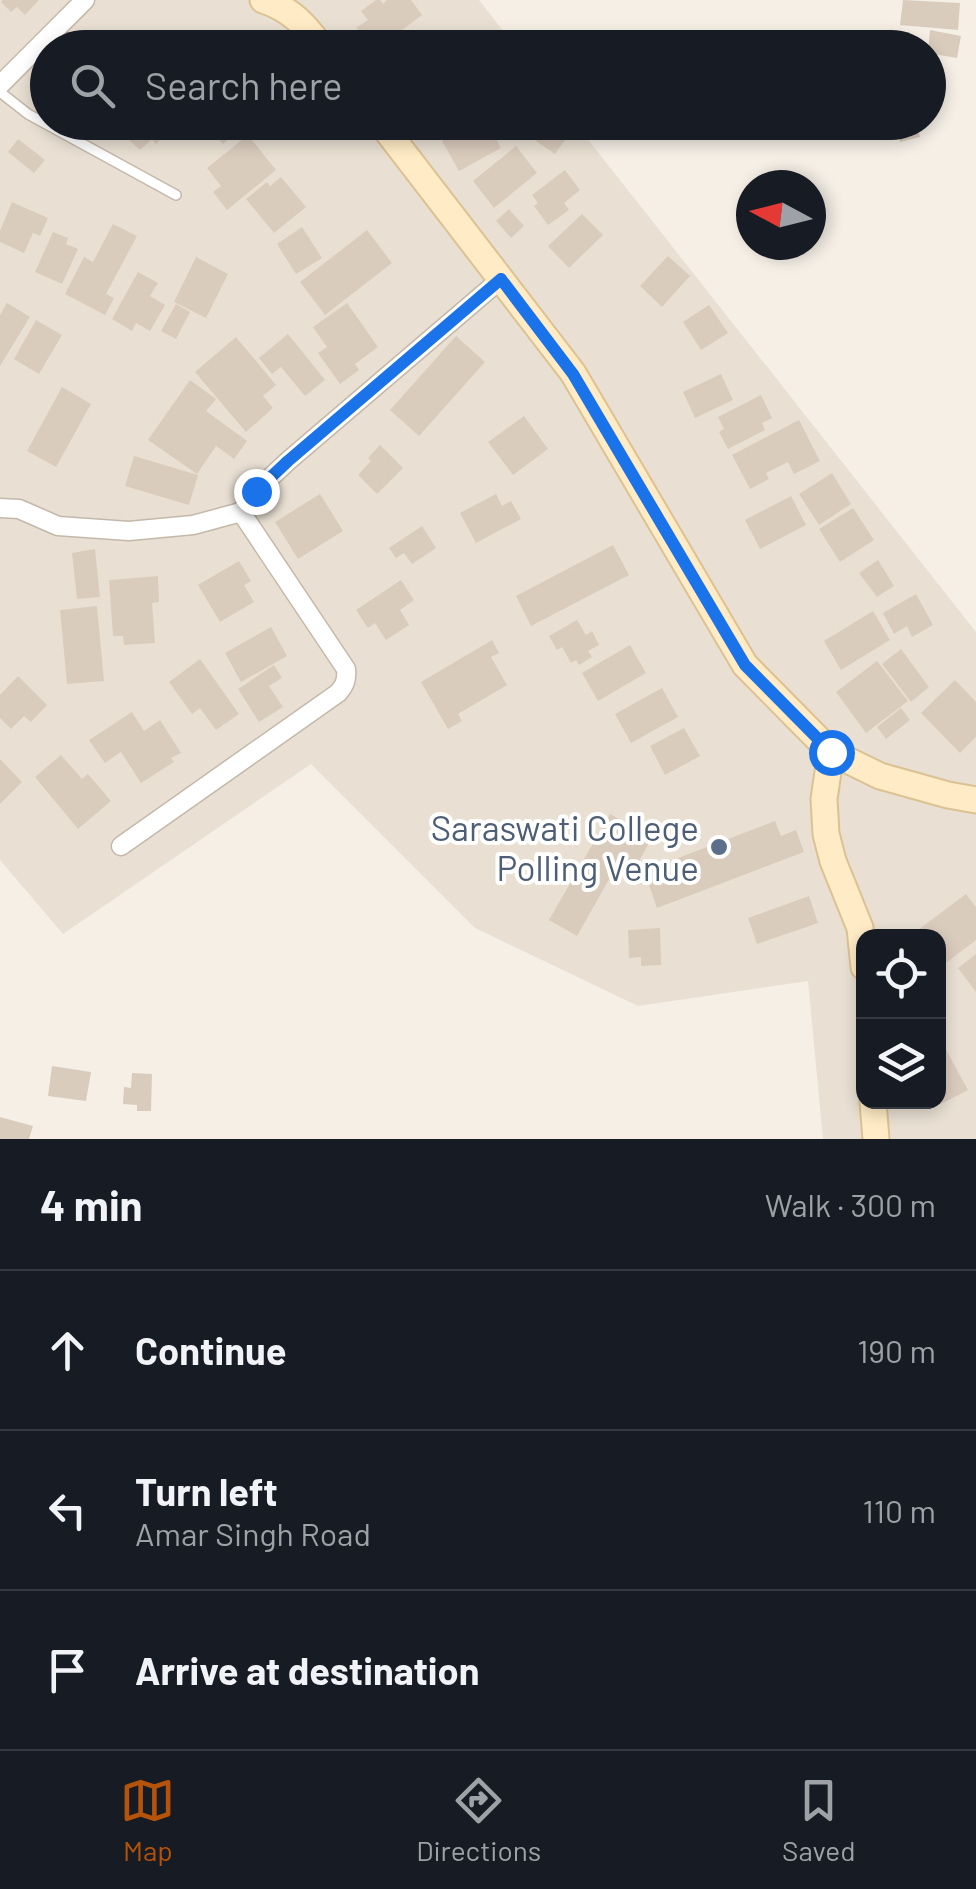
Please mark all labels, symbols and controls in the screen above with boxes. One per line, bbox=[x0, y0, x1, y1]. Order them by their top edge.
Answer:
search box bbox=[30, 30, 946, 140]
icon: search bbox=[65, 58, 120, 113]
text: Search here bbox=[145, 62, 343, 108]
north arrow bbox=[736, 170, 826, 260]
route end bbox=[234, 469, 280, 515]
route start bbox=[809, 730, 855, 776]
place label: Saraswati College Polling Venue bbox=[431, 806, 699, 888]
marker: Saraswati College Polling Venue bbox=[708, 836, 730, 858]
map controls bbox=[856, 929, 946, 1109]
button: locate bbox=[856, 929, 946, 1019]
button: layers bbox=[856, 1019, 946, 1109]
text: 4 min bbox=[40, 1179, 143, 1229]
text: Walk · 300 m bbox=[765, 1185, 936, 1223]
icon: ahead bbox=[40, 1323, 95, 1378]
text: Continue bbox=[135, 1327, 286, 1373]
text: 190 m bbox=[857, 1331, 936, 1369]
text: Turn left bbox=[135, 1468, 278, 1514]
icon: left bbox=[40, 1483, 95, 1538]
text: 110 m bbox=[863, 1491, 936, 1529]
text: Amar Singh Road bbox=[135, 1514, 371, 1552]
icon: arrive bbox=[40, 1643, 95, 1698]
text: Arrive at destination bbox=[135, 1647, 480, 1693]
tab: Map bbox=[120, 1773, 175, 1867]
tab: Directions bbox=[416, 1773, 541, 1867]
tab: Saved bbox=[782, 1773, 856, 1867]

